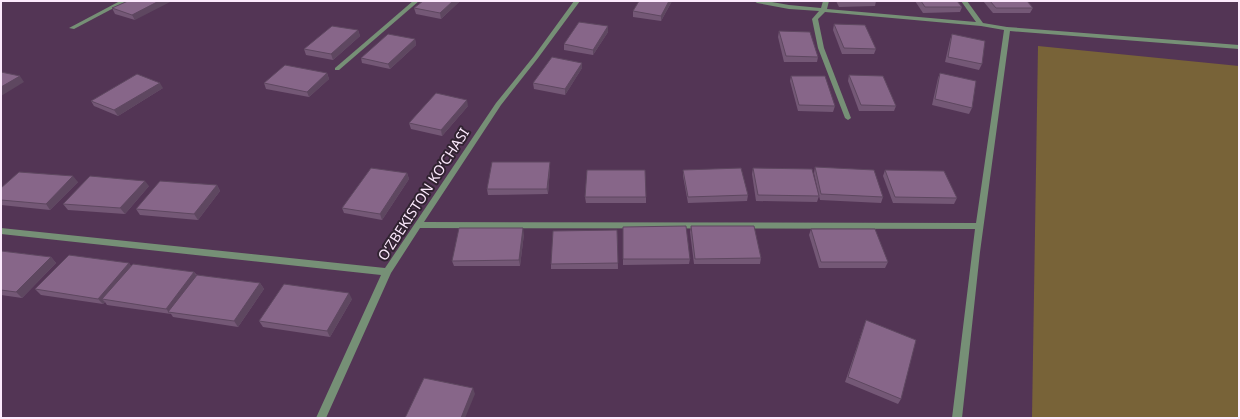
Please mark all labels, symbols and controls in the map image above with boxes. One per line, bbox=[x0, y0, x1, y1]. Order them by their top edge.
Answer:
street label: O‘ZBEKISTON KO‘CHASI bbox=[373, 124, 473, 264]

